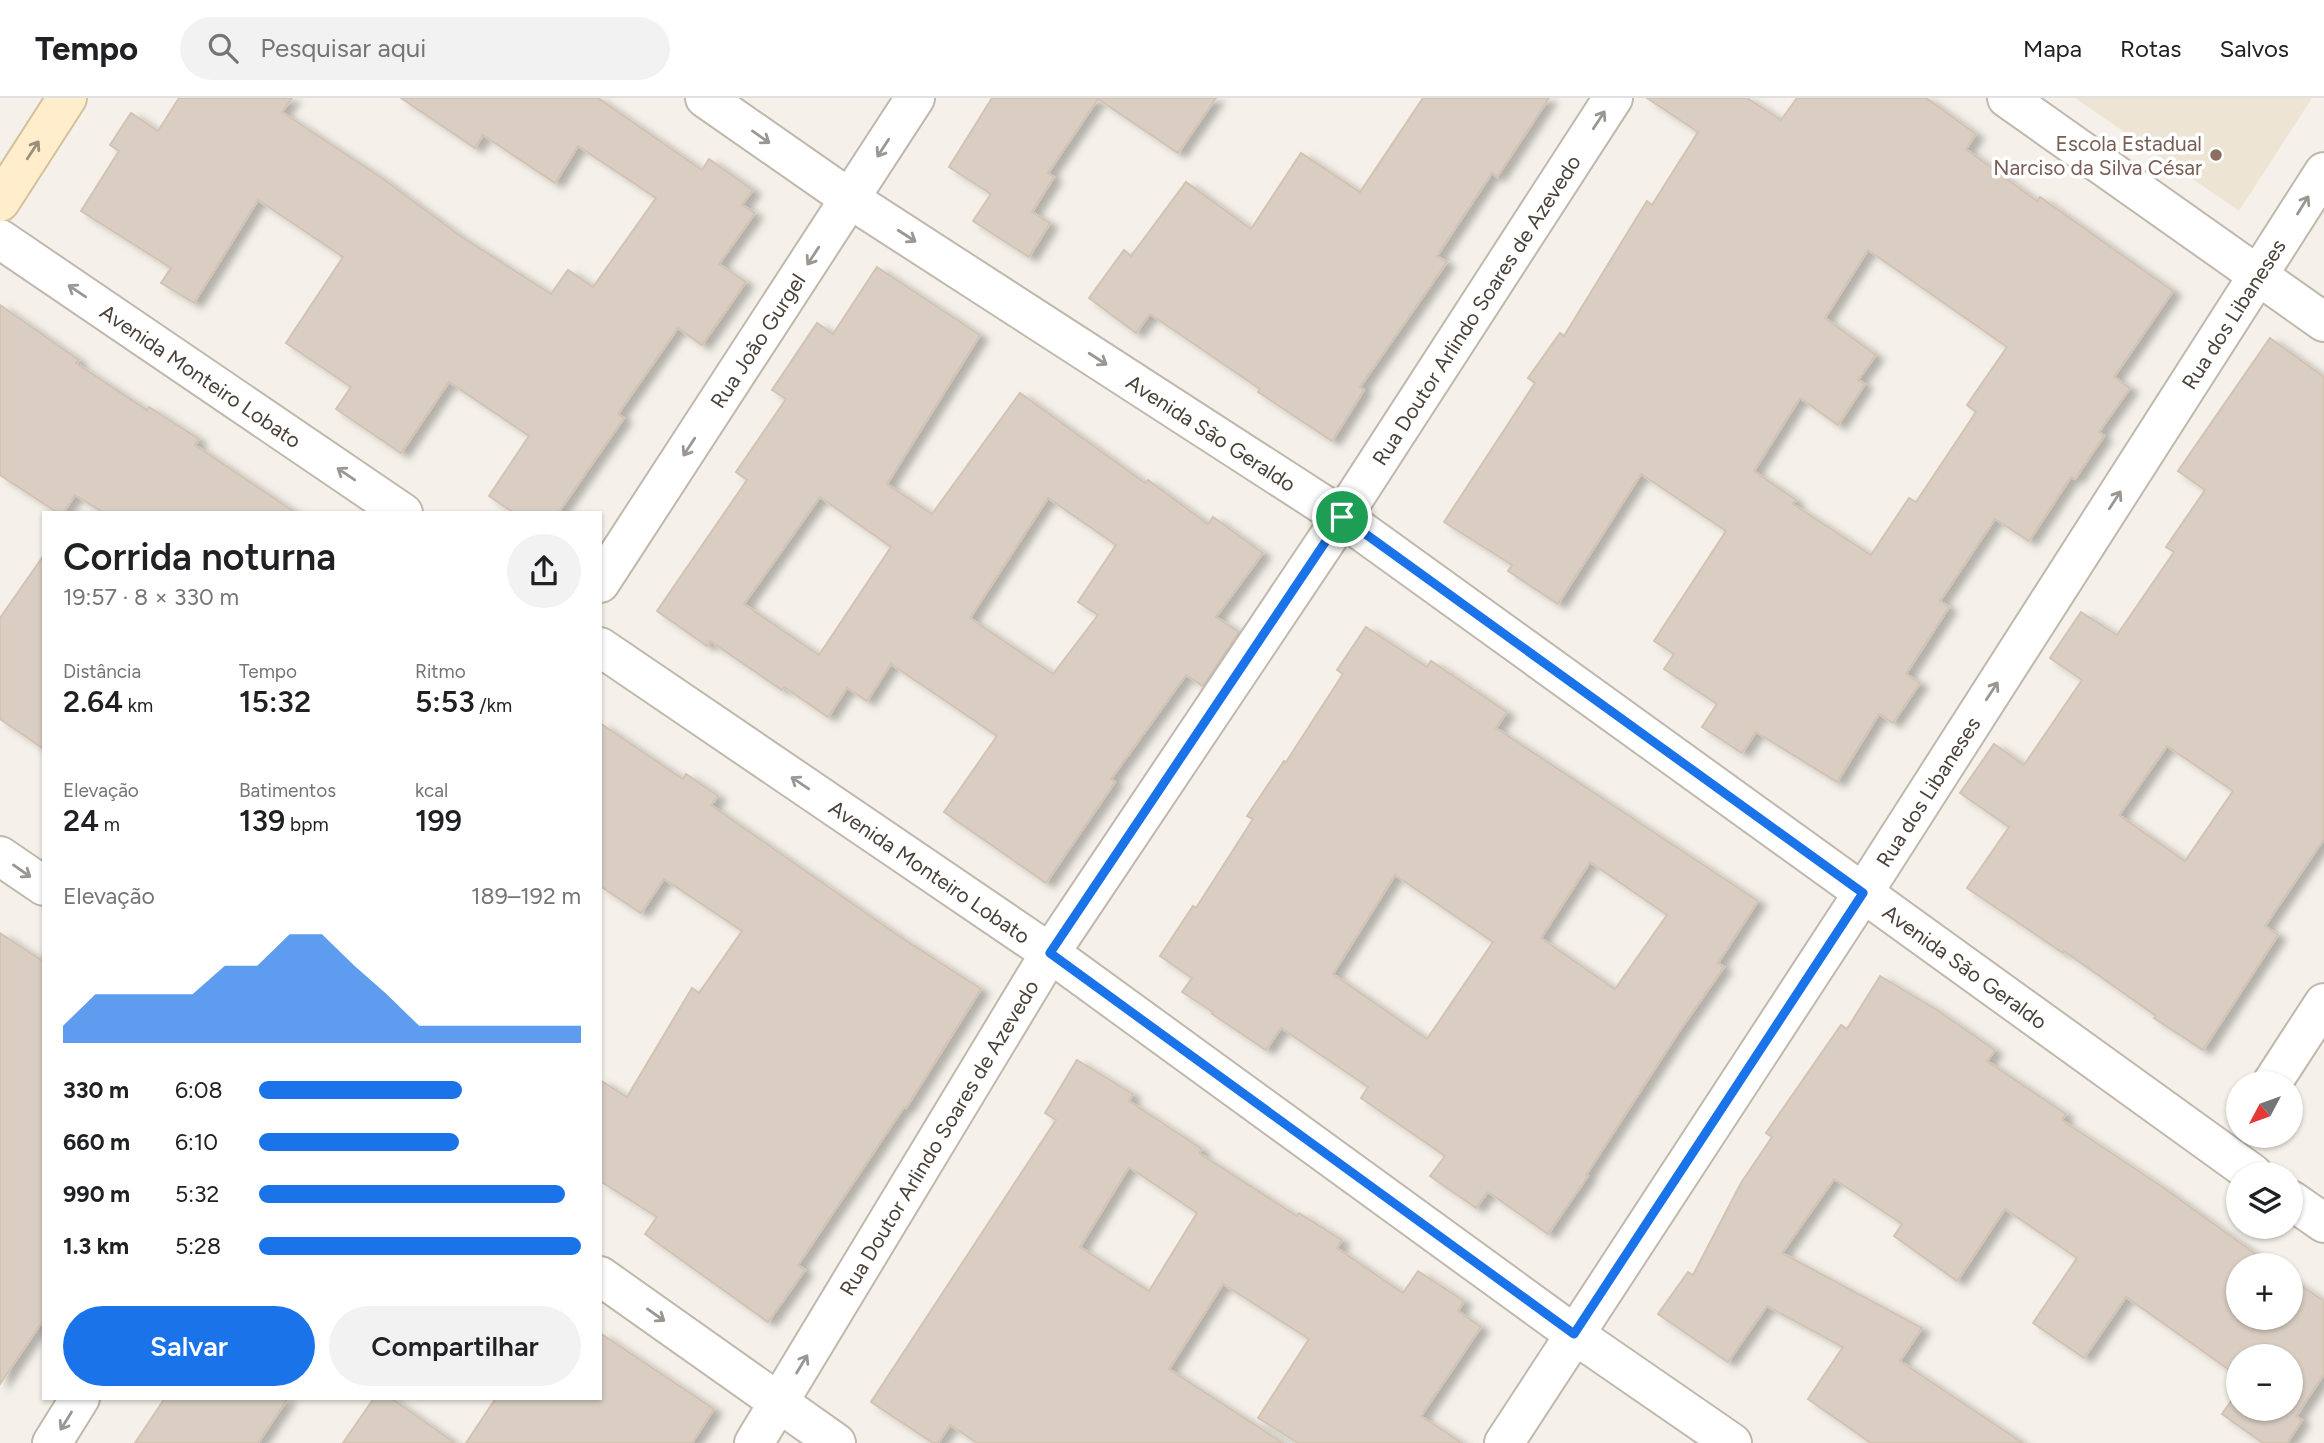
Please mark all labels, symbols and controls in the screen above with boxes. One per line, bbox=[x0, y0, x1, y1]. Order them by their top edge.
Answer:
search box bbox=[180, 17, 670, 80]
text: Tempo bbox=[35, 29, 138, 68]
icon: search bbox=[204, 29, 242, 67]
text: Pesquisar aqui bbox=[260, 32, 426, 64]
text: Mapa bbox=[2023, 34, 2082, 63]
text: Rotas bbox=[2120, 34, 2181, 63]
text: Salvos bbox=[2219, 34, 2289, 63]
one-way arrow bbox=[1592, 111, 1606, 131]
one-way arrow bbox=[751, 130, 770, 144]
place label: Escola Estadual Narciso da Silva César bbox=[1993, 131, 2202, 180]
one-way arrow bbox=[875, 138, 889, 158]
one-way arrow bbox=[26, 141, 41, 160]
marker: Escola Estadual Narciso da Silva César bbox=[2208, 147, 2224, 163]
street label: Rua Doutor Arlindo Soares de Azevedo bbox=[1367, 150, 1585, 470]
one-way arrow bbox=[2297, 195, 2311, 215]
one-way arrow bbox=[897, 229, 917, 243]
street label: Rua dos Libaneses bbox=[2176, 234, 2290, 394]
one-way arrow bbox=[805, 246, 820, 265]
street label: Rua João Gurgel bbox=[705, 269, 810, 412]
one-way arrow bbox=[68, 284, 87, 299]
street label: Avenida Monteiro Lobato bbox=[96, 299, 306, 453]
one-way arrow bbox=[1088, 353, 1108, 367]
street label: Avenida São Geraldo bbox=[1122, 369, 1301, 496]
one-way arrow bbox=[682, 437, 696, 456]
one-way arrow bbox=[337, 467, 357, 481]
pin bbox=[1312, 487, 1372, 547]
one-way arrow bbox=[2108, 490, 2122, 510]
icon: arrive bbox=[1323, 498, 1361, 536]
text: Corrida noturna bbox=[63, 534, 336, 580]
button: share bbox=[507, 534, 581, 608]
text: 19:57 · 8 × 330 m bbox=[63, 583, 239, 611]
text: Distância bbox=[63, 660, 141, 683]
text: Tempo bbox=[239, 660, 297, 683]
text: Ritmo bbox=[415, 660, 466, 683]
one-way arrow bbox=[1985, 682, 1999, 702]
text: 2.64 bbox=[63, 683, 123, 720]
text: 15:32 bbox=[239, 683, 311, 720]
text: 5:53 bbox=[415, 683, 475, 720]
text: km bbox=[123, 694, 153, 717]
text: /km bbox=[475, 694, 512, 717]
street label: Rua dos Libaneses bbox=[1871, 712, 1985, 871]
one-way arrow bbox=[791, 776, 810, 790]
text: Elevação bbox=[63, 779, 139, 802]
text: Batimentos bbox=[239, 779, 336, 802]
text: kcal bbox=[415, 779, 448, 802]
street label: Avenida Monteiro Lobato bbox=[825, 794, 1035, 948]
text: 24 bbox=[63, 802, 99, 839]
text: 139 bbox=[239, 802, 285, 839]
text: 199 bbox=[415, 802, 462, 839]
text: m bbox=[99, 813, 120, 836]
text: bpm bbox=[285, 813, 329, 836]
one-way arrow bbox=[12, 864, 31, 878]
text: Elevação bbox=[63, 882, 155, 910]
text: 189–192 m bbox=[471, 882, 581, 910]
street label: Avenida São Geraldo bbox=[1878, 899, 2052, 1034]
street label: Rua Doutor Arlindo Soares de Azevedo bbox=[834, 975, 1044, 1300]
north arrow bbox=[2226, 1071, 2303, 1148]
map controls bbox=[2226, 1071, 2303, 1421]
text: 330 m bbox=[63, 1076, 129, 1104]
text: 6:08 bbox=[175, 1076, 223, 1104]
text: 660 m bbox=[63, 1128, 130, 1156]
text: 6:10 bbox=[175, 1128, 218, 1156]
button: layers bbox=[2226, 1162, 2303, 1239]
text: 990 m bbox=[63, 1180, 130, 1208]
text: 5:32 bbox=[175, 1180, 219, 1208]
text: 1.3 km bbox=[63, 1232, 129, 1260]
text: 5:28 bbox=[175, 1232, 221, 1260]
button: + bbox=[2226, 1253, 2303, 1330]
button: Salvar bbox=[63, 1306, 315, 1386]
button: Compartilhar bbox=[329, 1306, 581, 1386]
one-way arrow bbox=[646, 1308, 665, 1323]
button: − bbox=[2226, 1344, 2303, 1421]
one-way arrow bbox=[795, 1354, 809, 1374]
one-way arrow bbox=[59, 1410, 73, 1430]

